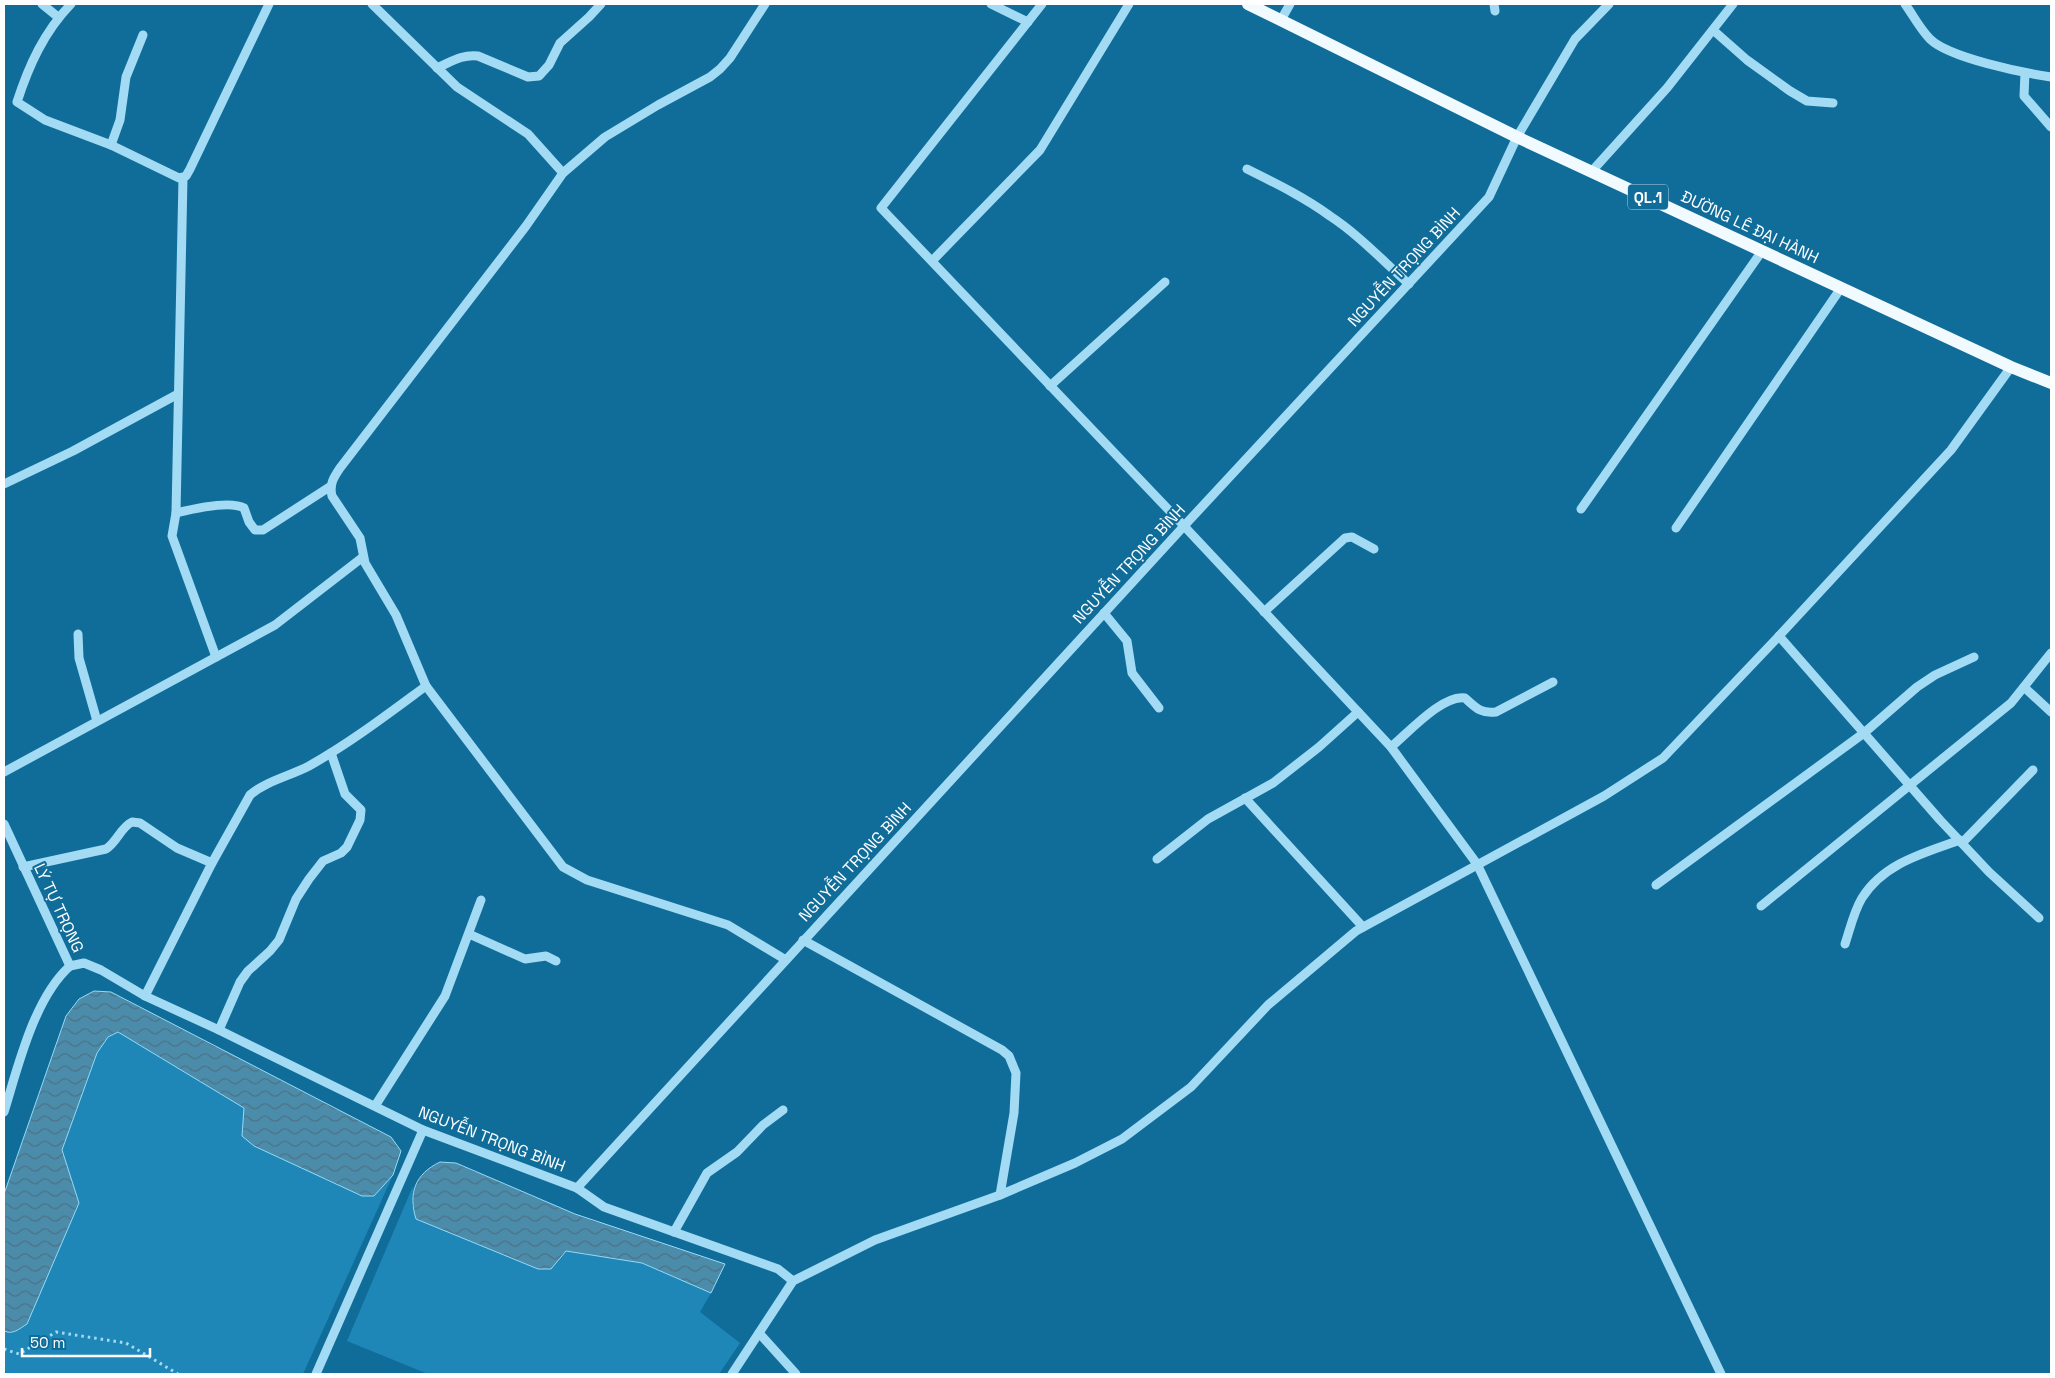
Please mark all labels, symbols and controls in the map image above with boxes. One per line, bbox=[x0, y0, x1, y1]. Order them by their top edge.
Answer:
road number: QL.1 bbox=[1628, 184, 1668, 210]
street label: ĐƯỜNG LÊ ĐẠI HÀNH bbox=[1678, 186, 1822, 268]
street label: NGUYỄN TRỌNG BÌNH bbox=[1342, 202, 1465, 331]
street label: NGUYỄN TRỌNG BÌNH bbox=[1067, 499, 1190, 628]
street label: NGUYỄN TRỌNG BÌNH bbox=[793, 797, 916, 926]
street label: LÝ TỰ TRỌNG bbox=[29, 860, 89, 956]
street label: NGUYỄN TRỌNG BÌNH bbox=[415, 1100, 569, 1177]
scale bar bbox=[22, 1326, 150, 1358]
text: 50 m bbox=[30, 1333, 65, 1352]

